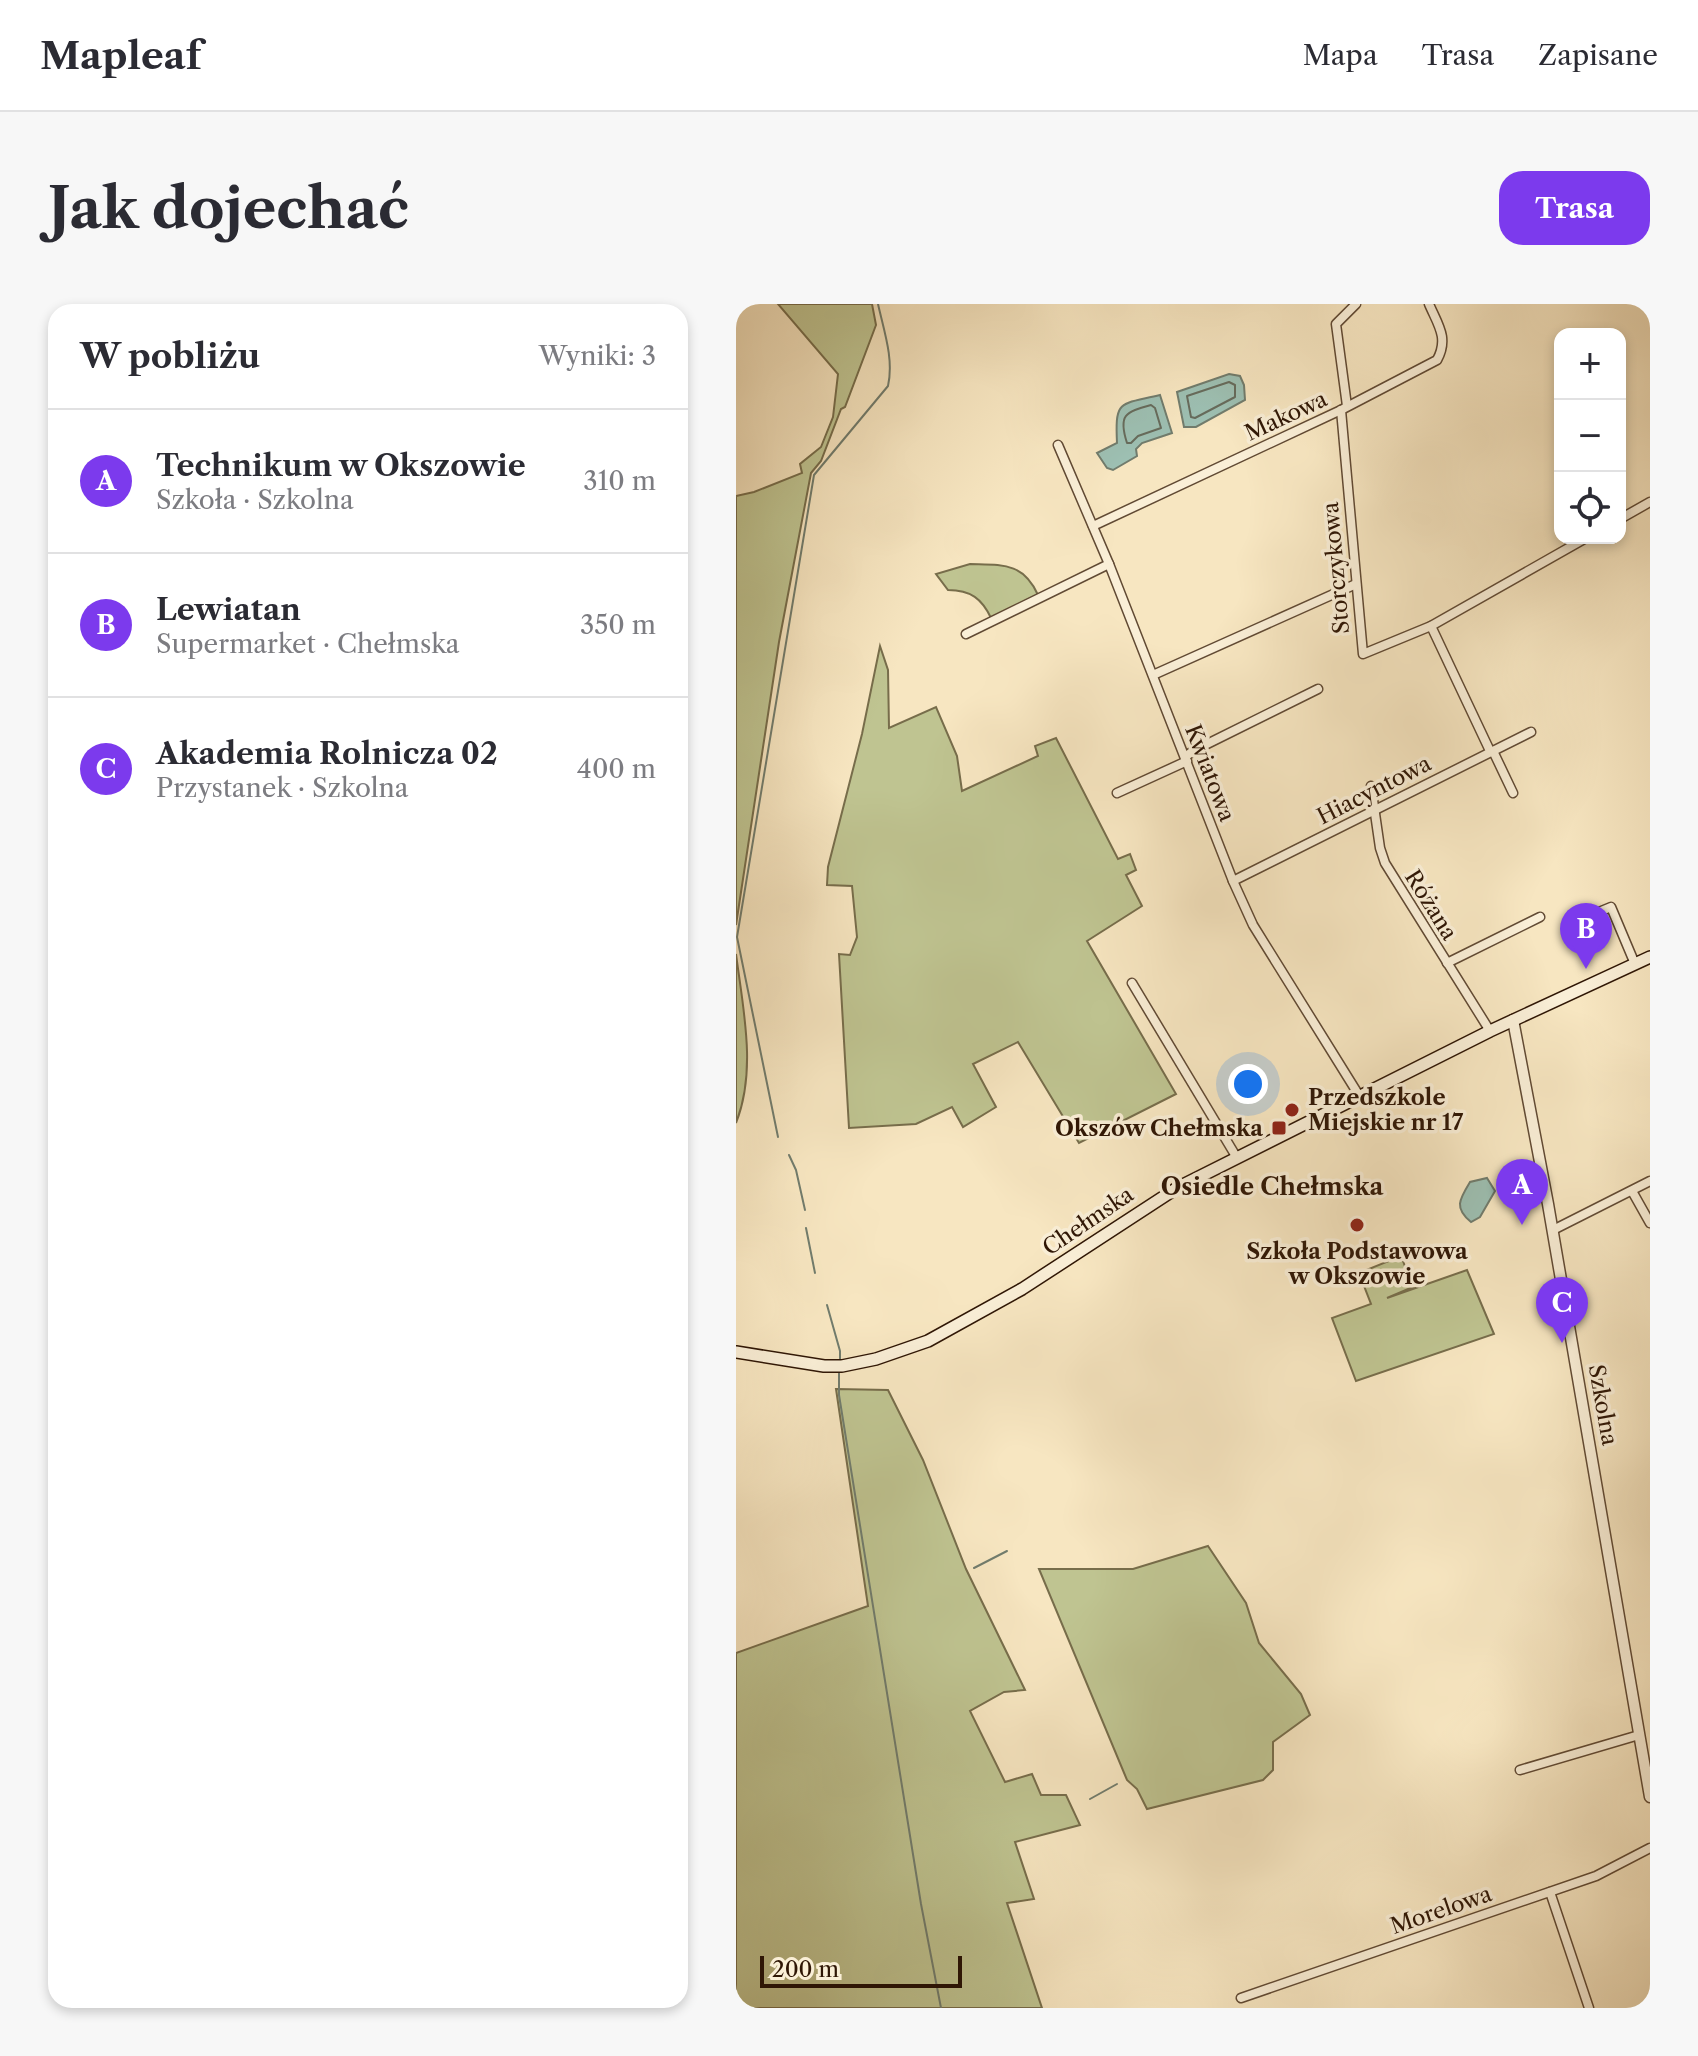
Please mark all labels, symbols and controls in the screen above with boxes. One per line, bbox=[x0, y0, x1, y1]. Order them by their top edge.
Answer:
text: Mapleaf bbox=[40, 32, 202, 79]
text: Mapa bbox=[1303, 38, 1378, 72]
text: Trasa bbox=[1422, 38, 1494, 72]
text: Zapisane bbox=[1538, 38, 1658, 72]
button: Trasa bbox=[1499, 171, 1650, 245]
text: Jak dojechać bbox=[48, 174, 409, 243]
map controls bbox=[1554, 328, 1626, 544]
button: + bbox=[1554, 328, 1626, 400]
text: W pobliżu bbox=[80, 335, 260, 377]
text: Wyniki: 3 bbox=[539, 340, 656, 372]
street label: Makowa bbox=[1241, 385, 1332, 447]
button: − bbox=[1554, 400, 1626, 472]
text: Technikum w Okszowie bbox=[156, 447, 526, 484]
text: A bbox=[96, 465, 116, 497]
text: 310 m bbox=[583, 465, 656, 497]
button: locate bbox=[1554, 472, 1626, 544]
text: Szkoła · Szkolna bbox=[156, 484, 354, 516]
street label: Storczykowa bbox=[1317, 501, 1355, 635]
text: Lewiatan bbox=[156, 591, 301, 628]
text: B bbox=[96, 609, 116, 641]
text: 350 m bbox=[580, 609, 656, 641]
text: Supermarket · Chełmska bbox=[156, 628, 459, 660]
street label: Kwiatowa bbox=[1179, 721, 1241, 826]
text: Akademia Rolnicza 02 bbox=[156, 735, 498, 772]
street label: Hiacyntowa bbox=[1313, 750, 1436, 830]
text: C bbox=[96, 753, 116, 785]
text: 400 m bbox=[577, 753, 656, 785]
text: Przystanek · Szkolna bbox=[156, 772, 409, 804]
street label: Różana bbox=[1399, 865, 1463, 945]
pin: B bbox=[1560, 903, 1612, 969]
your location bbox=[1228, 1064, 1268, 1104]
place label: Przedszkole Miejskie nr 17 bbox=[1308, 1084, 1464, 1136]
marker: Przedszkole Miejskie nr 17 bbox=[1283, 1101, 1301, 1119]
place label: Okszów Chełmska bbox=[1055, 1115, 1263, 1142]
marker: Okszów Chełmska bbox=[1270, 1119, 1288, 1137]
pin: A bbox=[1496, 1159, 1548, 1225]
district label: Osiedle Chełmska bbox=[1161, 1172, 1384, 1201]
street label: Chełmska bbox=[1037, 1181, 1139, 1261]
marker: Szkoła Podstawowa w Okszowie bbox=[1348, 1216, 1366, 1234]
place label: Szkoła Podstawowa w Okszowie bbox=[1246, 1238, 1468, 1290]
pin: C bbox=[1536, 1277, 1588, 1343]
street label: Szkolna bbox=[1583, 1362, 1623, 1448]
street label: Morelowa bbox=[1387, 1880, 1495, 1940]
scale bar bbox=[760, 1952, 962, 1988]
text: 200 m bbox=[772, 1956, 839, 1983]

